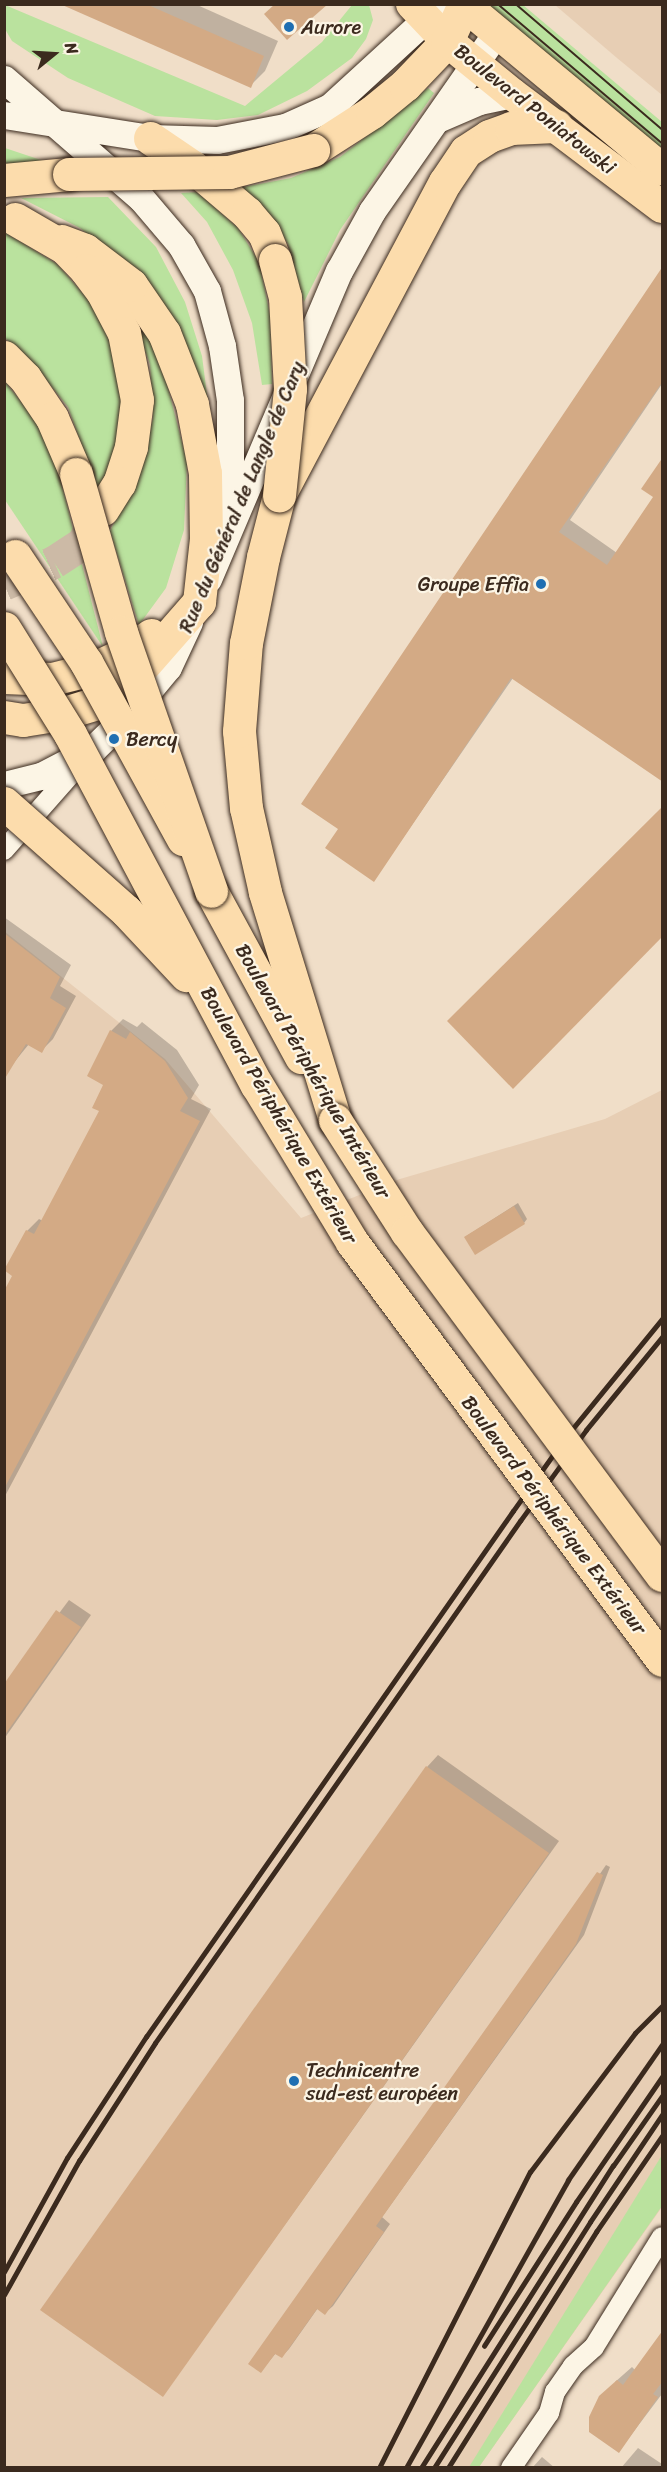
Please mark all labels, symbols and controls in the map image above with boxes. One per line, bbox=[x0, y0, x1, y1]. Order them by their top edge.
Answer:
place label: Aurore bbox=[301, 15, 361, 39]
marker: Aurore bbox=[282, 20, 296, 34]
north arrow bbox=[24, 24, 84, 84]
street label: Boulevard Poniatowski bbox=[449, 38, 621, 180]
text: N bbox=[56, 39, 87, 58]
street label: Rue du Général de Langle de Cary bbox=[174, 358, 310, 636]
place label: Groupe Effia bbox=[418, 572, 529, 596]
marker: Groupe Effia bbox=[534, 577, 548, 591]
place label: Bercy bbox=[126, 727, 177, 751]
marker: Bercy bbox=[107, 732, 121, 746]
street label: Boulevard Périphérique Intérieur bbox=[230, 939, 396, 1203]
street label: Boulevard Périphérique Extérieur bbox=[195, 982, 363, 1248]
street label: Boulevard Périphérique Extérieur bbox=[456, 1391, 652, 1639]
place label: Technicentre sud-est européen bbox=[306, 2058, 459, 2105]
marker: Technicentre sud-est européen bbox=[287, 2074, 301, 2088]

